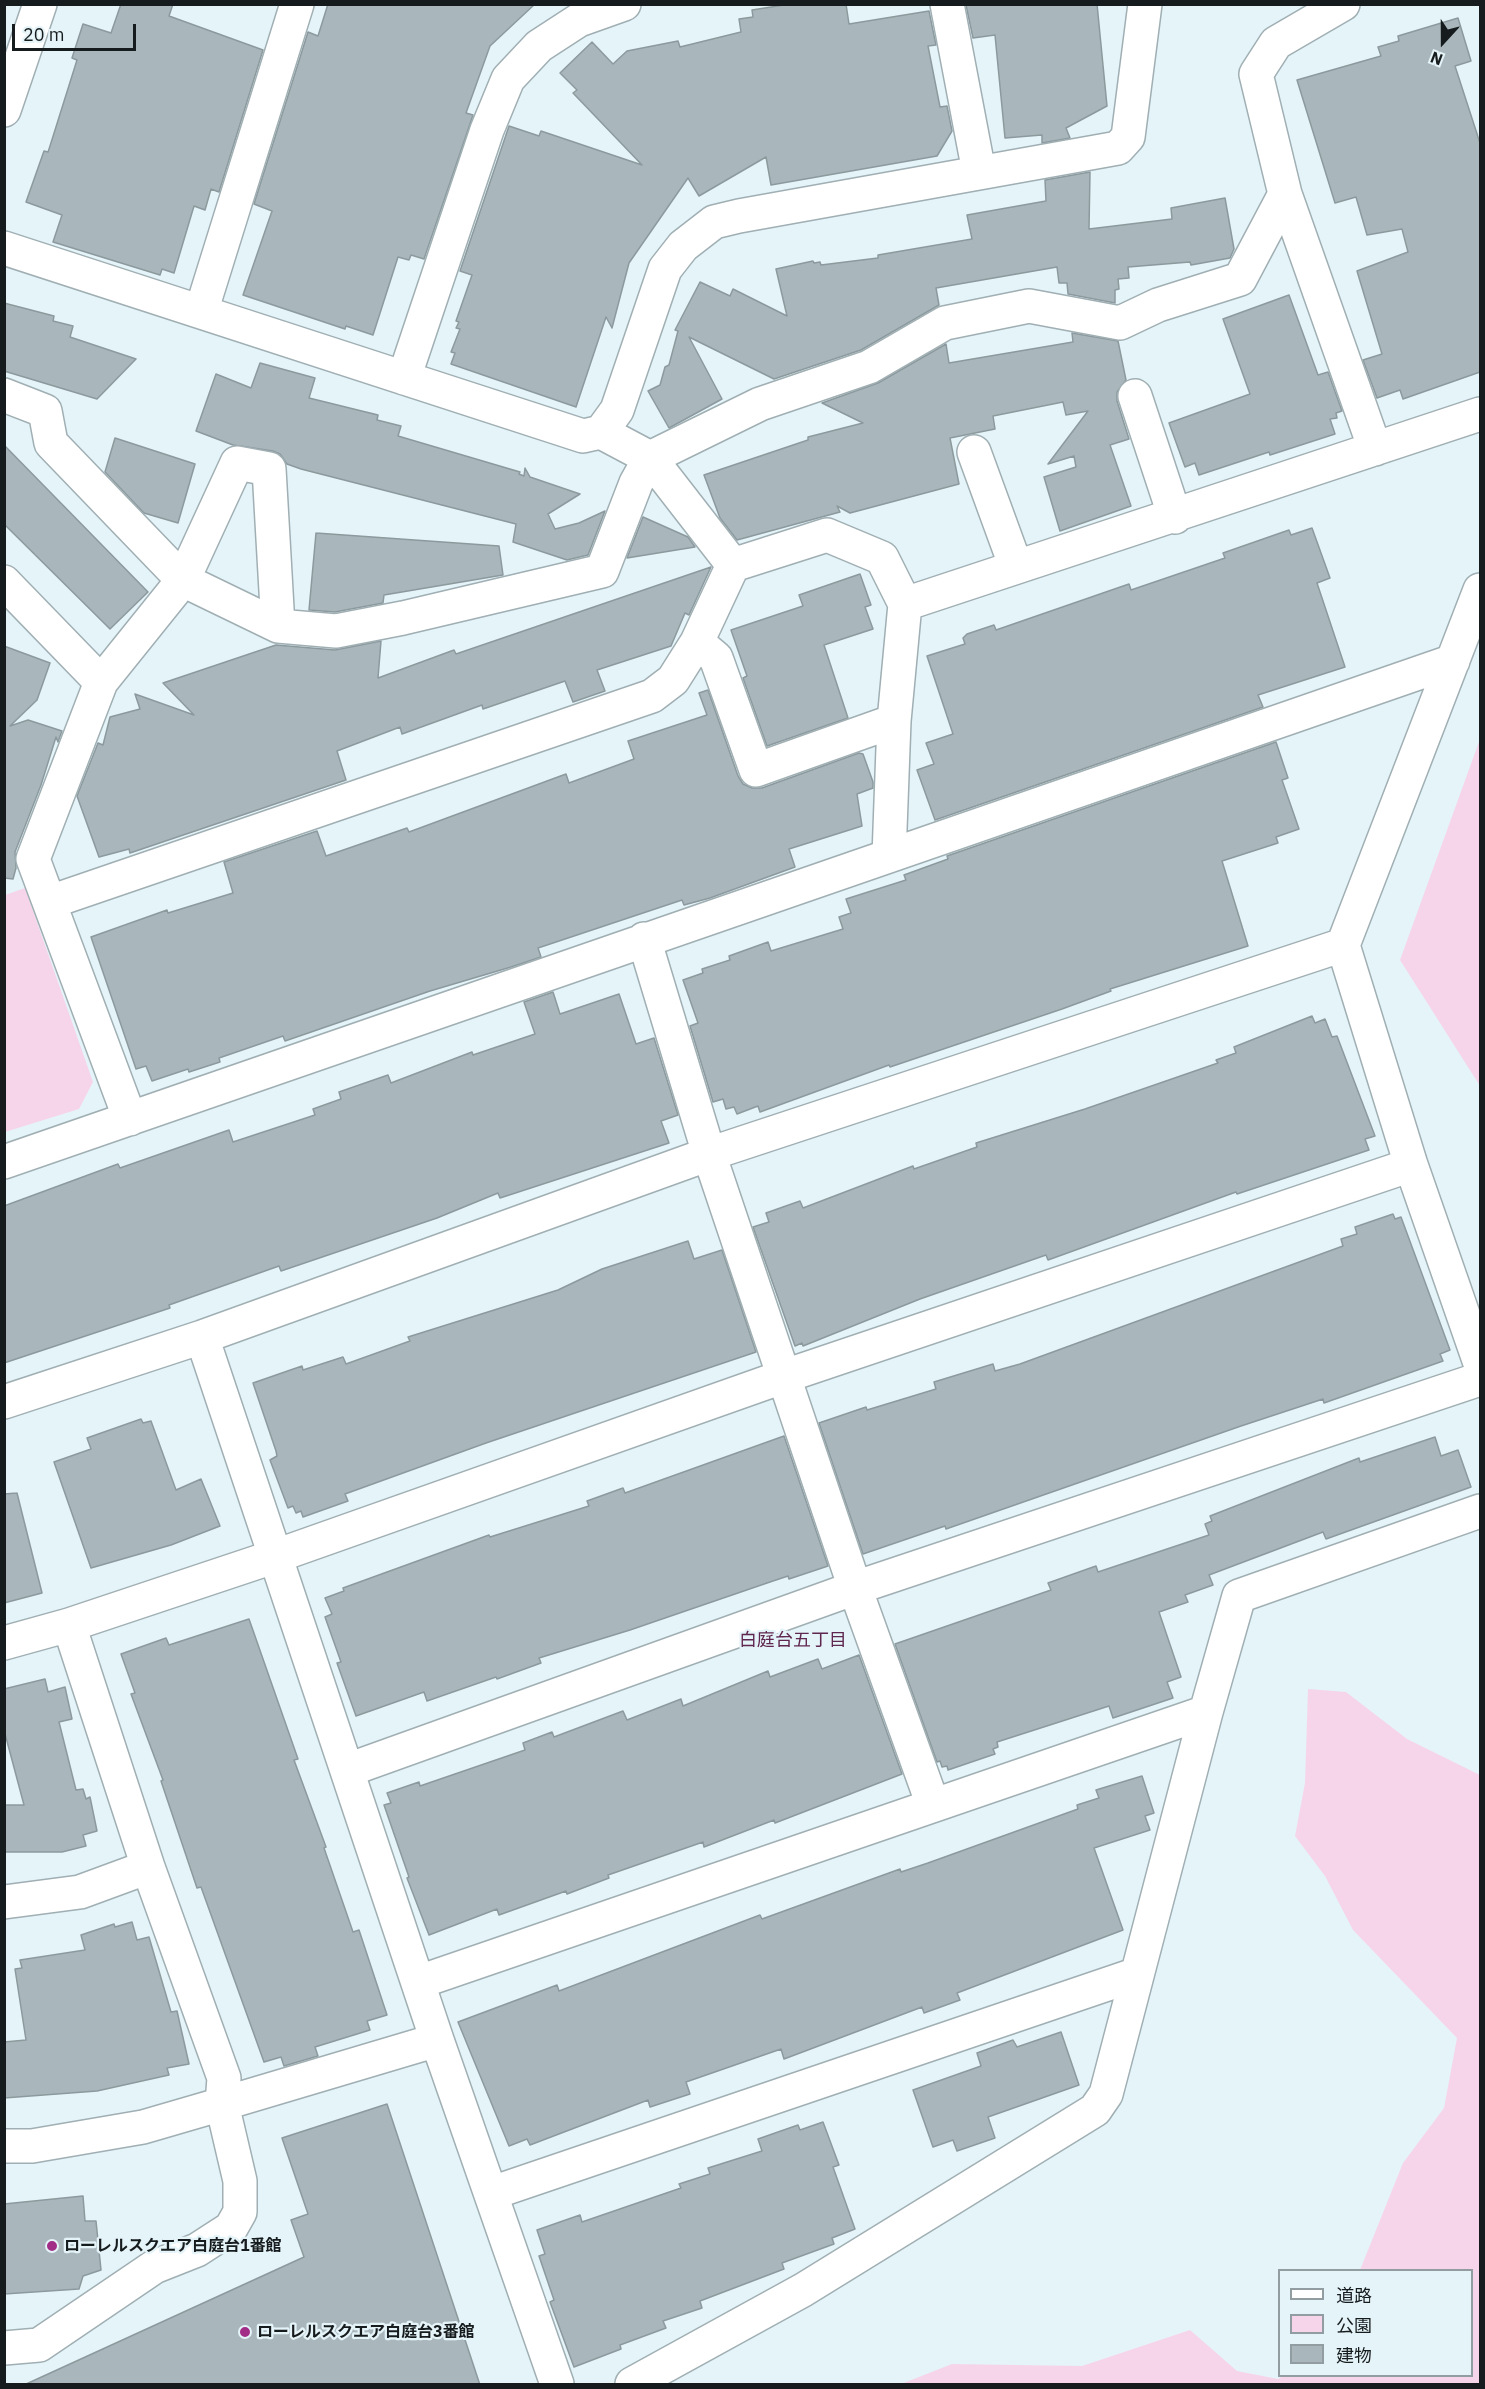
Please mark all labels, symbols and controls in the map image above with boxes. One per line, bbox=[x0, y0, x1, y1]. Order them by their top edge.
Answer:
scale bar bbox=[15, 12, 140, 50]
north arrow bbox=[1413, 12, 1473, 72]
text: 20 m bbox=[23, 23, 65, 46]
text: N bbox=[1428, 47, 1446, 70]
district label: 白庭台五丁目 bbox=[739, 1630, 847, 1652]
place label: ローレルスクエア白庭台1番館 bbox=[64, 2236, 282, 2256]
marker: ローレルスクエア白庭台1番館 bbox=[45, 2239, 59, 2253]
legend bbox=[1278, 2269, 1473, 2377]
text: 道路 bbox=[1336, 2284, 1372, 2307]
text: 公園 bbox=[1336, 2314, 1372, 2337]
place label: ローレルスクエア白庭台3番館 bbox=[257, 2322, 475, 2342]
marker: ローレルスクエア白庭台3番館 bbox=[238, 2325, 252, 2339]
text: 建物 bbox=[1336, 2344, 1372, 2367]

